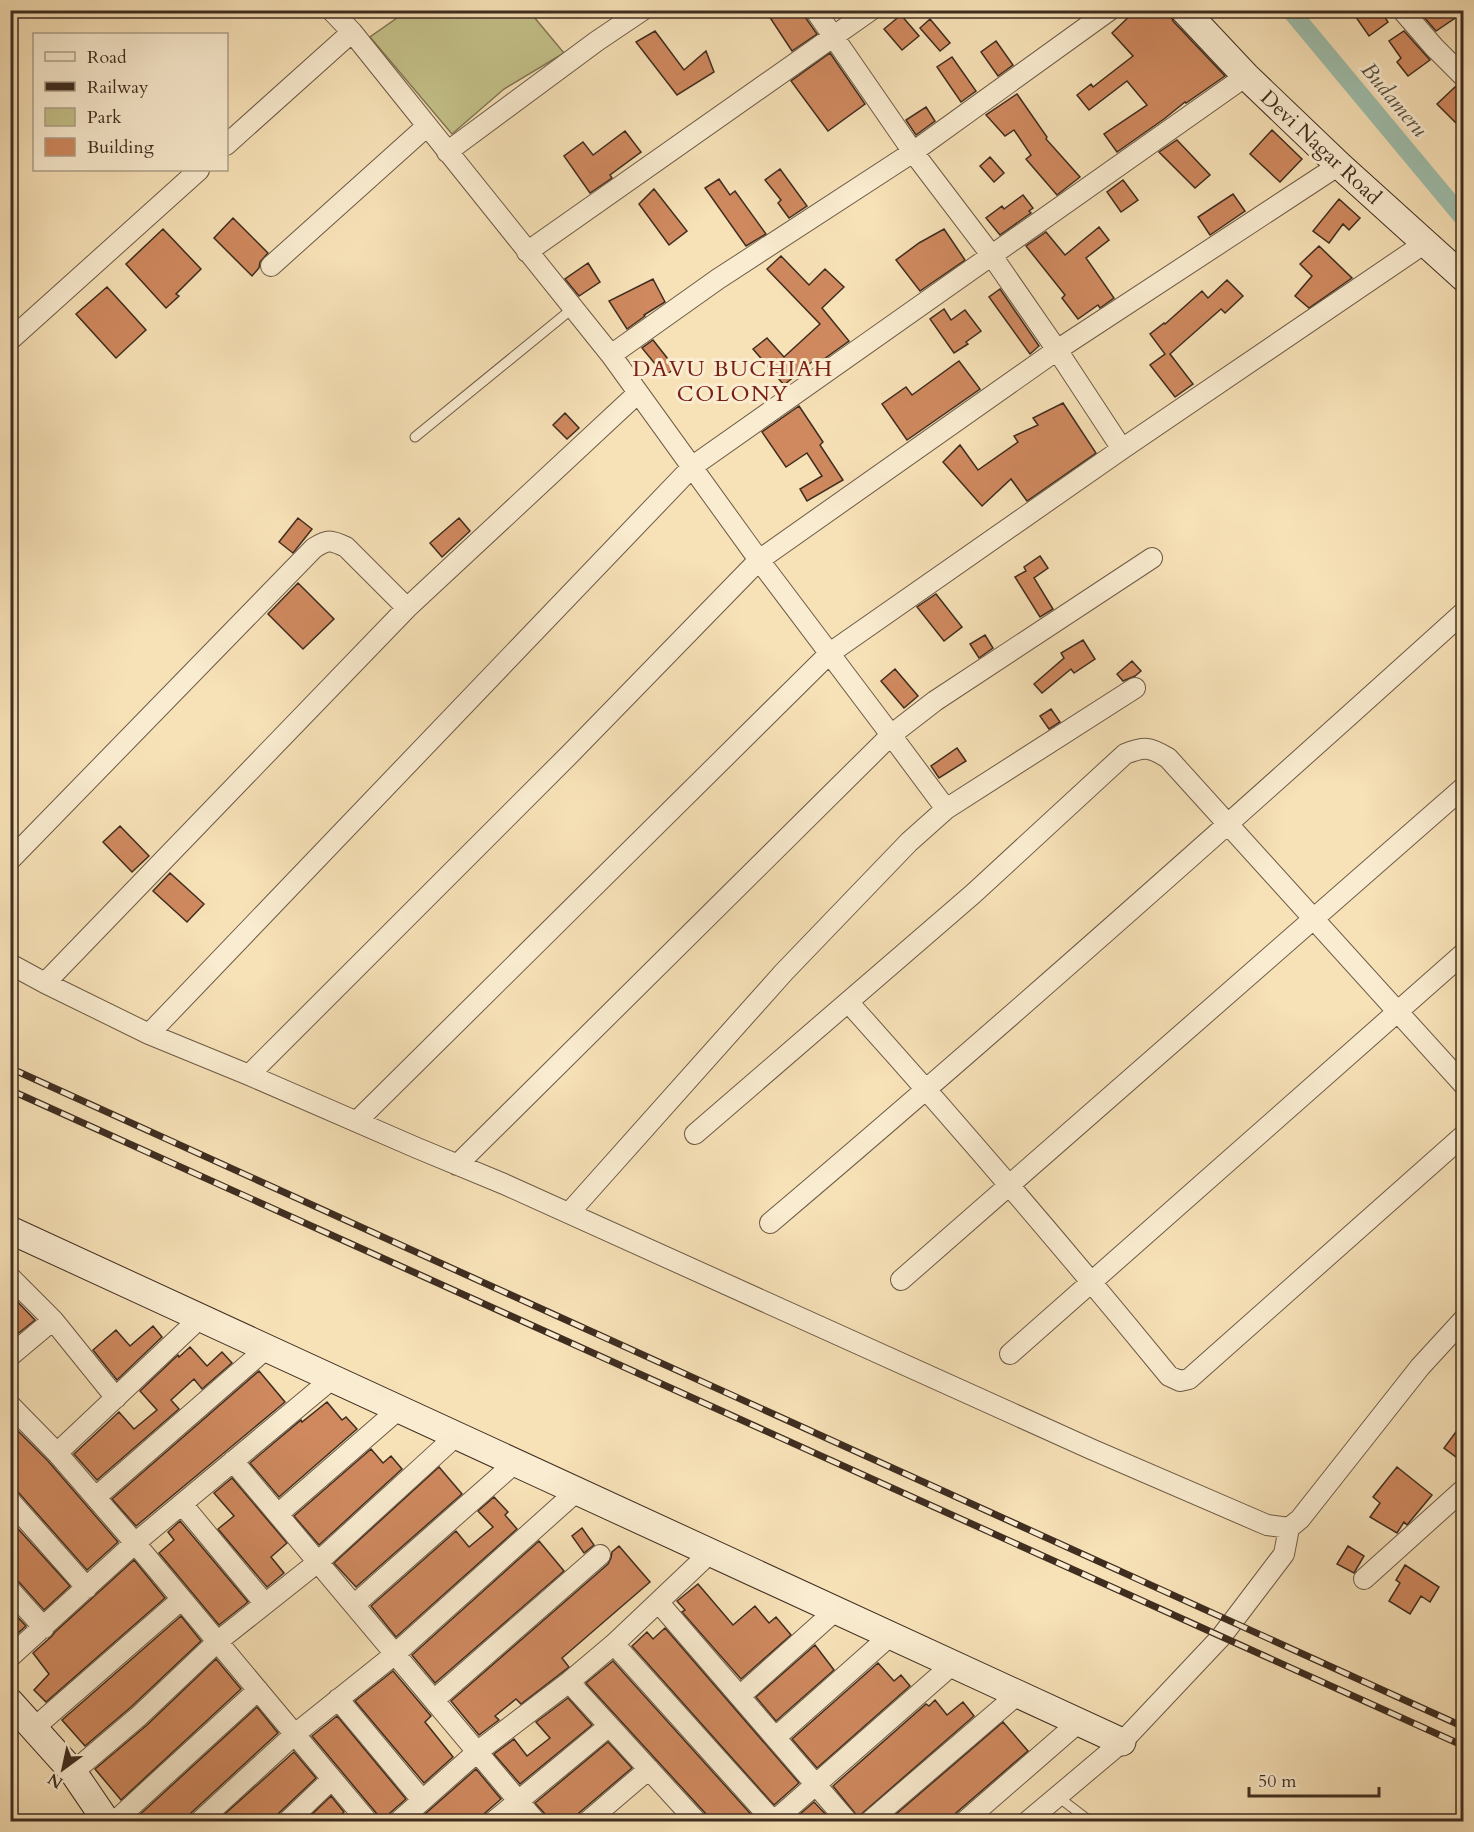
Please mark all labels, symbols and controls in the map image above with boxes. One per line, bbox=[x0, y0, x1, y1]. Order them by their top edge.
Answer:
legend bbox=[33, 33, 228, 171]
text: Road bbox=[87, 45, 127, 70]
water label: Budameru bbox=[1354, 56, 1434, 144]
text: Railway bbox=[87, 75, 149, 100]
street label: Devi Nagar Road bbox=[1254, 84, 1388, 211]
text: Park bbox=[87, 105, 122, 130]
text: Building bbox=[87, 135, 155, 160]
district label: DAVU BUCHIAH COLONY bbox=[632, 354, 834, 409]
north arrow bbox=[33, 1739, 93, 1799]
scale bar bbox=[1249, 1760, 1380, 1798]
text: N bbox=[43, 1768, 67, 1794]
text: 50 m bbox=[1258, 1769, 1297, 1794]

